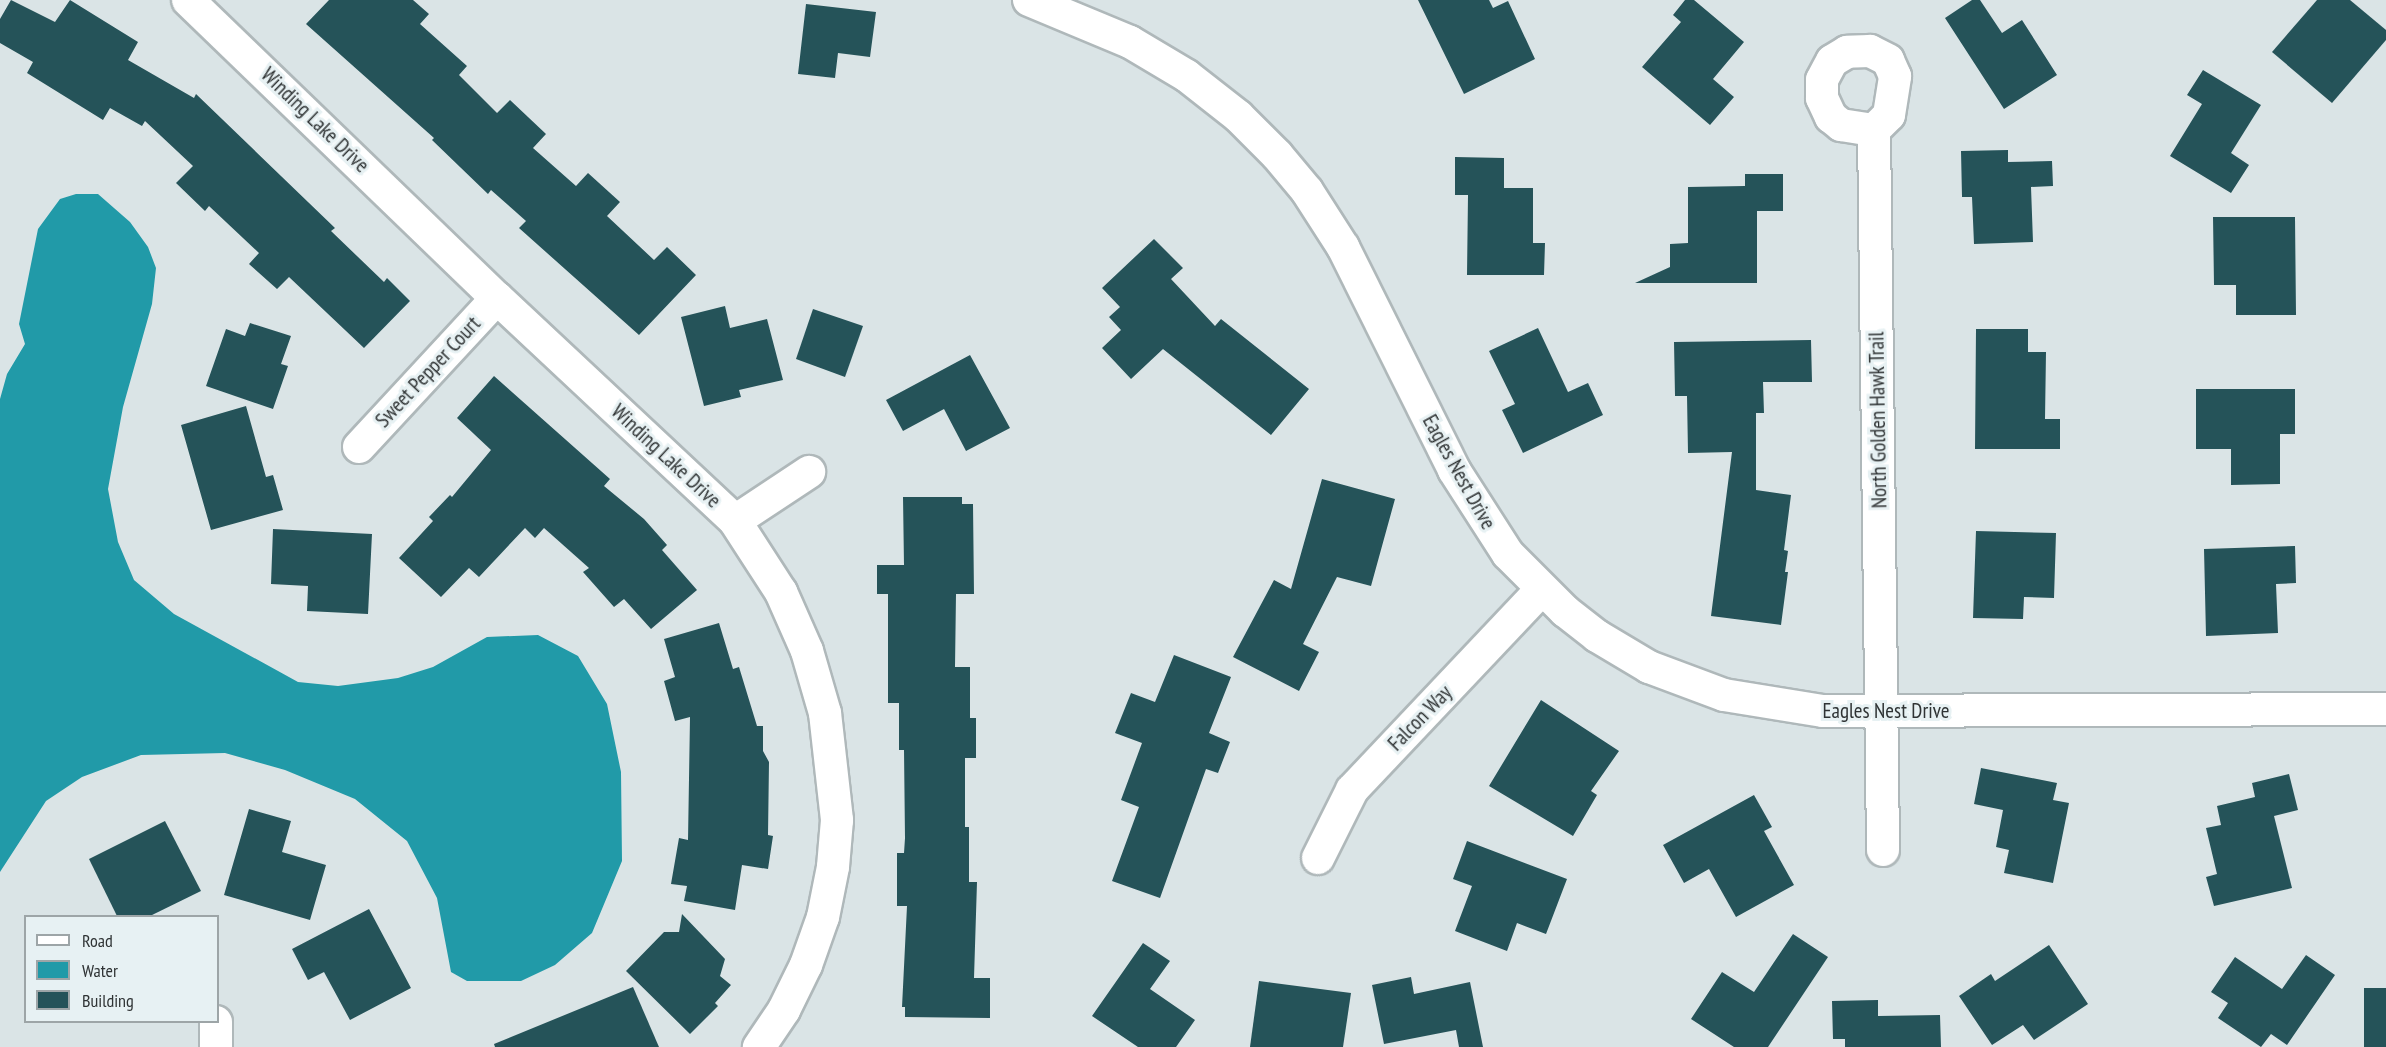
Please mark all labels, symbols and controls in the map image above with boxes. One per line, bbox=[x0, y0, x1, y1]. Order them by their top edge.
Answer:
street label: Winding Lake Drive bbox=[256, 62, 374, 178]
street label: Sweet Pepper Court bbox=[370, 311, 486, 433]
street label: North Golden Hawk Trail bbox=[1864, 331, 1892, 509]
street label: Winding Lake Drive bbox=[606, 399, 726, 513]
street label: Eagles Nest Drive bbox=[1417, 410, 1501, 534]
street label: Falcon Way bbox=[1383, 680, 1457, 756]
street label: Eagles Nest Drive bbox=[1822, 698, 1950, 724]
legend bbox=[24, 915, 219, 1023]
text: Road bbox=[82, 929, 113, 952]
text: Water bbox=[82, 959, 118, 982]
text: Building bbox=[82, 989, 134, 1012]

